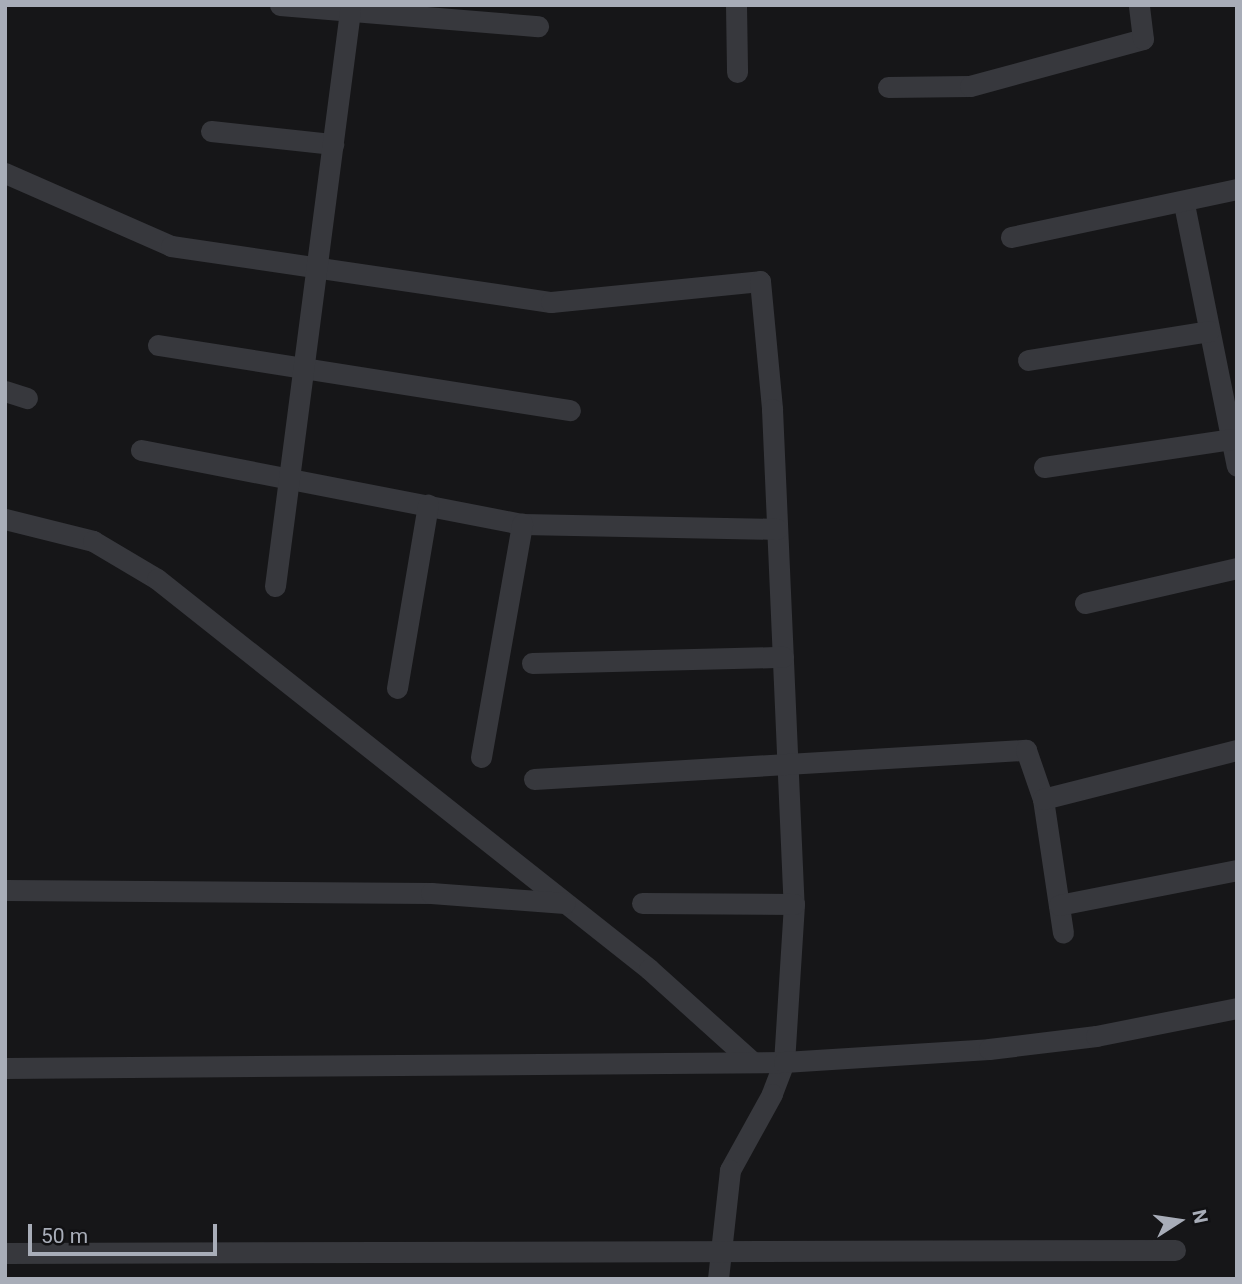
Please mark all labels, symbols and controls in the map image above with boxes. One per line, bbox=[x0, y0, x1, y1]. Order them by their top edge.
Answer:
north arrow bbox=[1144, 1186, 1214, 1256]
text: N bbox=[1187, 1208, 1213, 1225]
scale bar bbox=[32, 1210, 220, 1254]
text: 50 m bbox=[41, 1224, 88, 1248]

